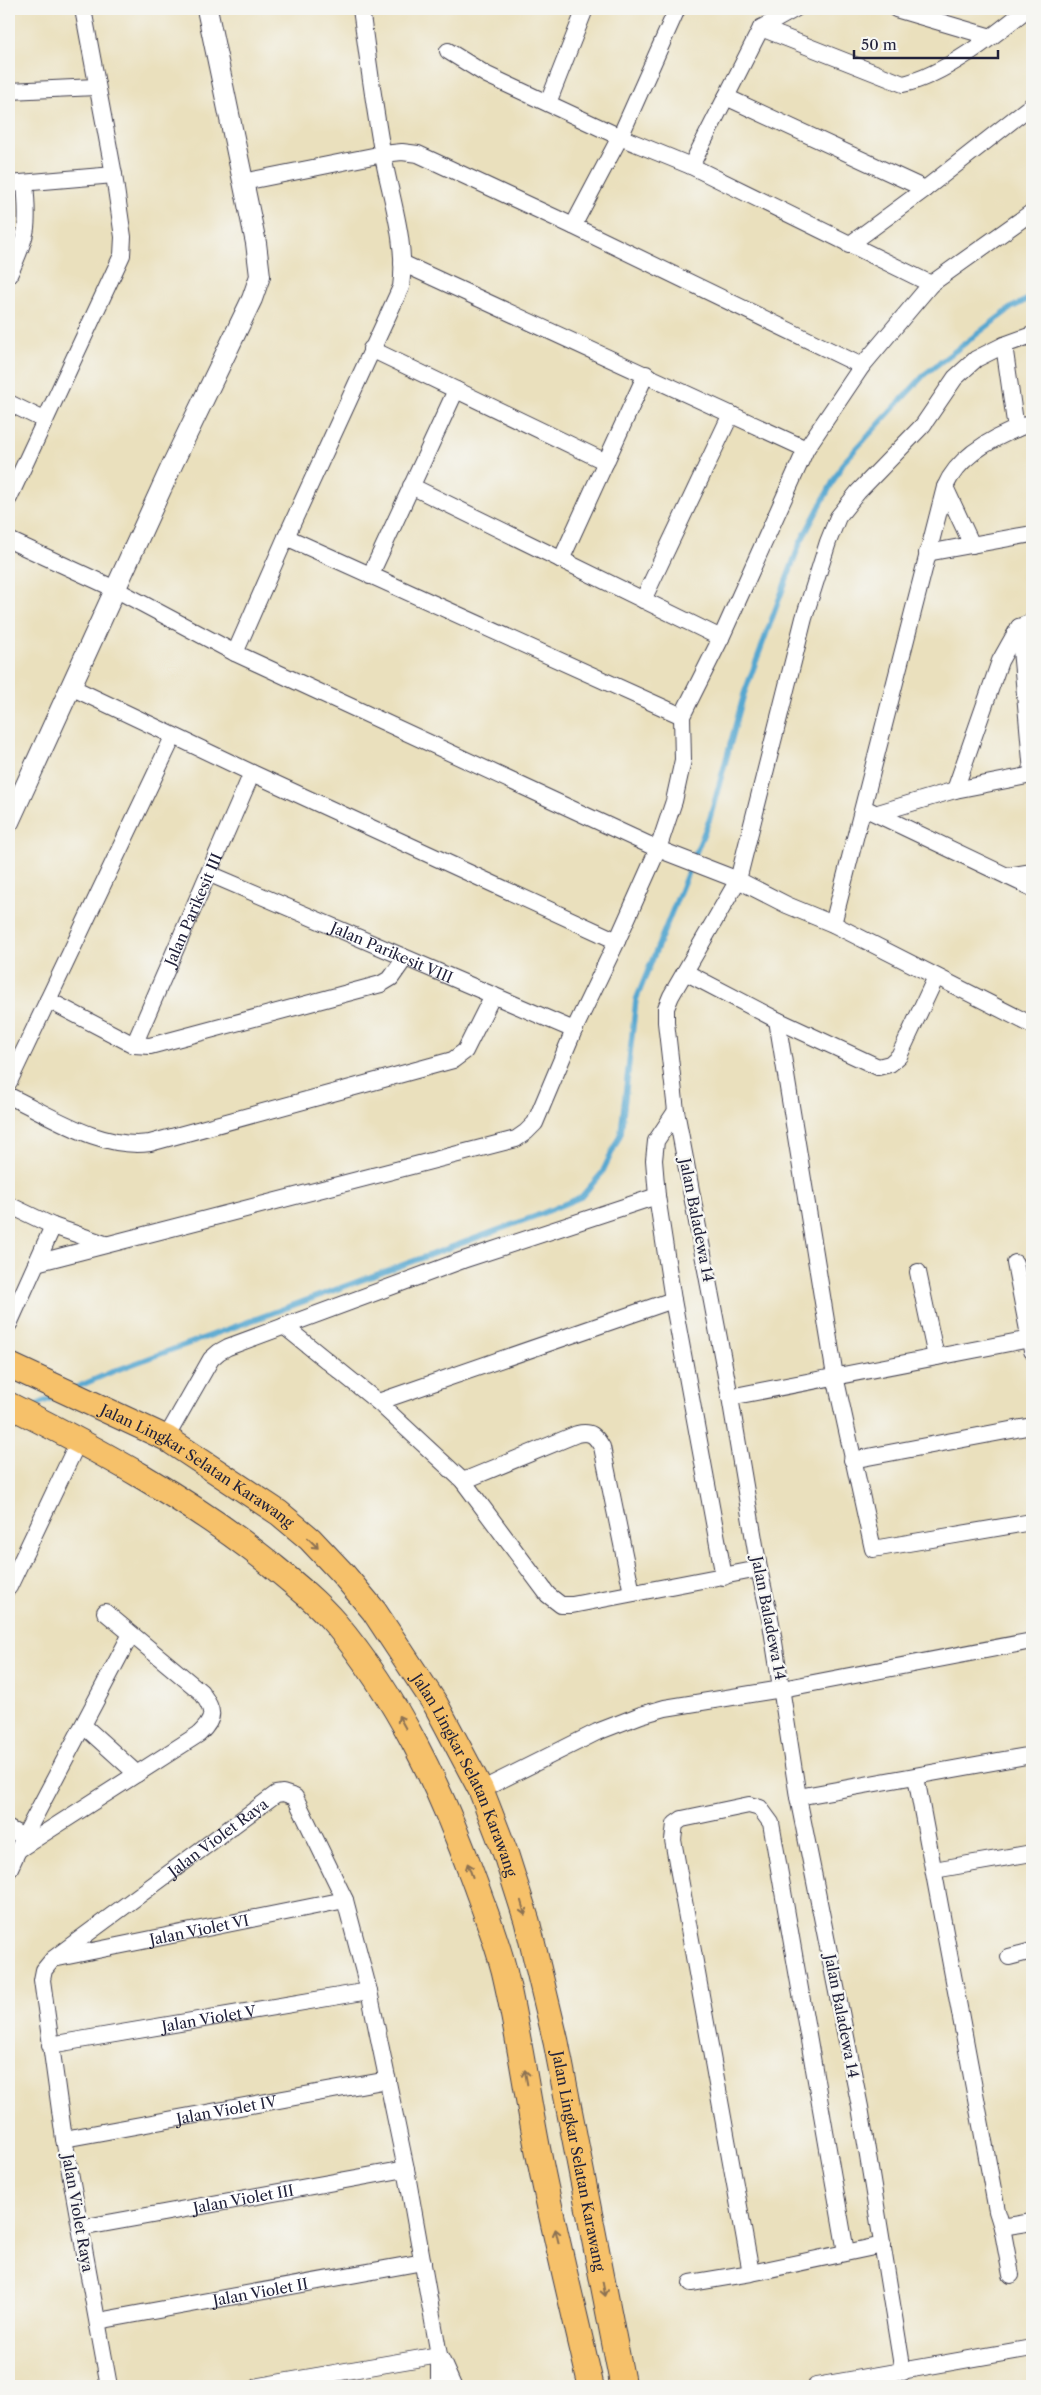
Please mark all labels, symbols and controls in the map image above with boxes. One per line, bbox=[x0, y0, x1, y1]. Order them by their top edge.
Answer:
scale bar bbox=[854, 28, 997, 60]
text: 50 m bbox=[861, 35, 897, 54]
street label: Jalan Parikesit III bbox=[159, 850, 226, 970]
street label: Jalan Parikesit VIII bbox=[326, 917, 456, 987]
street label: Jalan Baladewa 14 bbox=[675, 1155, 718, 1283]
street label: Jalan Lingkar Selatan Karawang bbox=[96, 1399, 298, 1531]
one-way arrow bbox=[307, 1537, 320, 1549]
street label: Jalan Baladewa 14 bbox=[747, 1553, 790, 1681]
street label: Jalan Lingkar Selatan Karawang bbox=[407, 1668, 522, 1879]
one-way arrow bbox=[397, 1715, 407, 1730]
street label: Jalan Violet Raya bbox=[163, 1794, 272, 1881]
one-way arrow bbox=[465, 1862, 474, 1878]
one-way arrow bbox=[519, 1899, 529, 1915]
street label: Jalan Violet VI bbox=[146, 1910, 251, 1949]
street label: Jalan Baladewa 14 bbox=[820, 1951, 863, 2079]
street label: Jalan Violet V bbox=[158, 2001, 258, 2036]
street label: Jalan Lingkar Selatan Karawang bbox=[548, 2047, 610, 2273]
one-way arrow bbox=[520, 2069, 530, 2085]
street label: Jalan Violet IV bbox=[173, 2091, 279, 2128]
street label: Jalan Violet Raya bbox=[58, 2151, 98, 2273]
street label: Jalan Violet III bbox=[189, 2180, 295, 2217]
one-way arrow bbox=[552, 2229, 561, 2245]
street label: Jalan Violet II bbox=[209, 2274, 309, 2310]
one-way arrow bbox=[600, 2281, 610, 2297]

